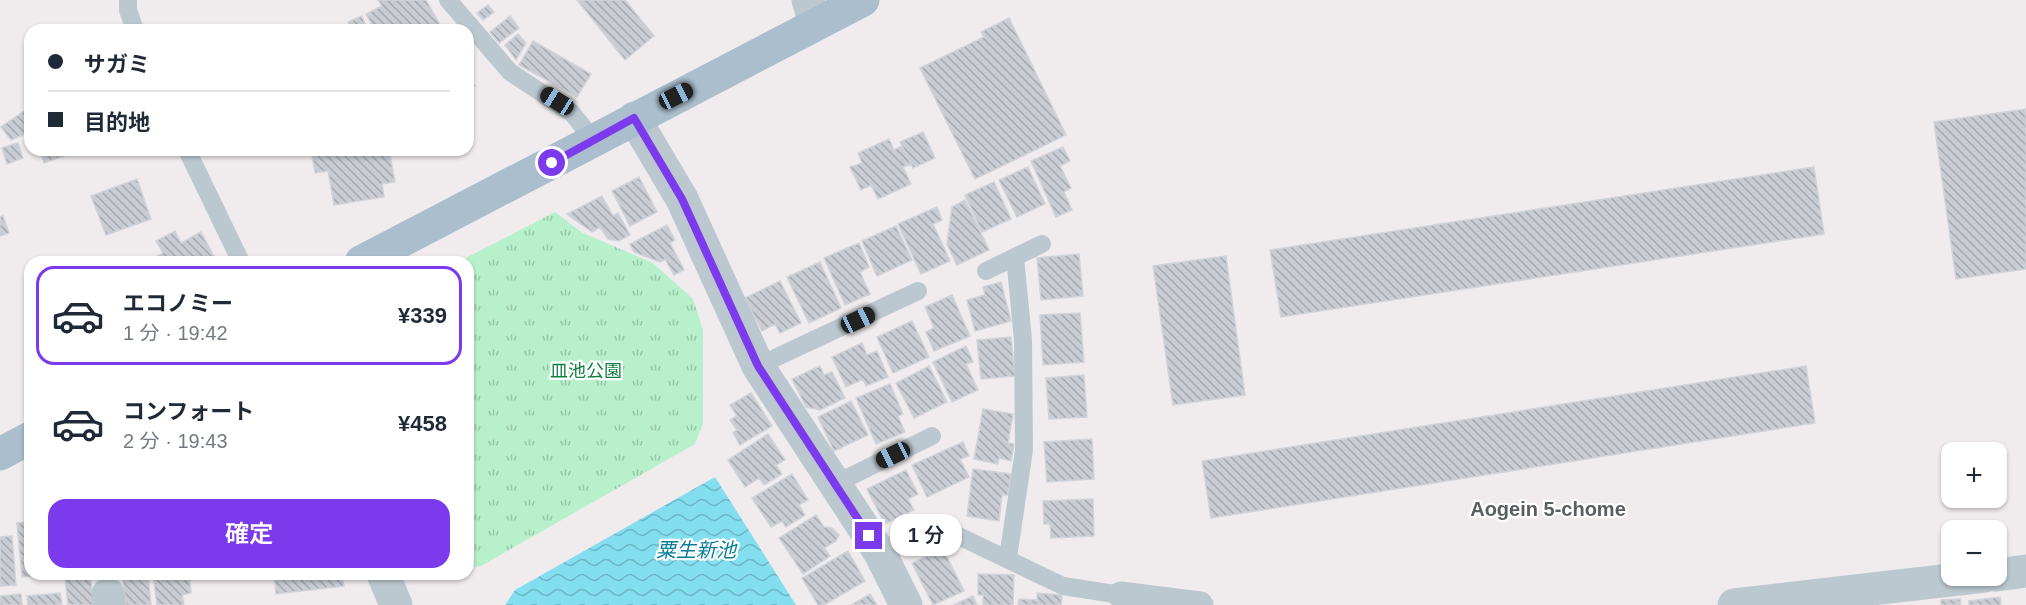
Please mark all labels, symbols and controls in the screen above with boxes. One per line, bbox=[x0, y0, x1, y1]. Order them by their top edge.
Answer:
text: サガミ bbox=[84, 52, 150, 77]
car bbox=[656, 80, 696, 112]
car bbox=[537, 84, 577, 118]
text: 目的地 bbox=[84, 110, 150, 135]
route start bbox=[538, 149, 565, 176]
icon: car bbox=[51, 289, 105, 343]
text: エコノミー bbox=[123, 291, 233, 316]
text: ¥339 bbox=[398, 303, 447, 328]
car bbox=[838, 304, 878, 336]
text: 1 分 · 19:42 bbox=[123, 322, 228, 344]
park label: 皿池公園 bbox=[550, 361, 622, 381]
icon: car bbox=[51, 397, 105, 451]
text: コンフォート bbox=[123, 399, 254, 424]
text: ¥458 bbox=[398, 411, 447, 436]
text: 2 分 · 19:43 bbox=[123, 430, 228, 452]
car bbox=[873, 439, 913, 471]
map controls bbox=[1941, 442, 2007, 586]
button: + bbox=[1941, 442, 2007, 508]
district label: Aogein 5-chome bbox=[1470, 498, 1626, 520]
button: 確定 bbox=[48, 499, 450, 568]
callout: 1 分 bbox=[890, 515, 962, 557]
button: − bbox=[1941, 520, 2007, 586]
route end bbox=[855, 522, 882, 549]
text: 1 分 bbox=[908, 524, 944, 546]
water label: 粟生新池 bbox=[656, 539, 738, 561]

